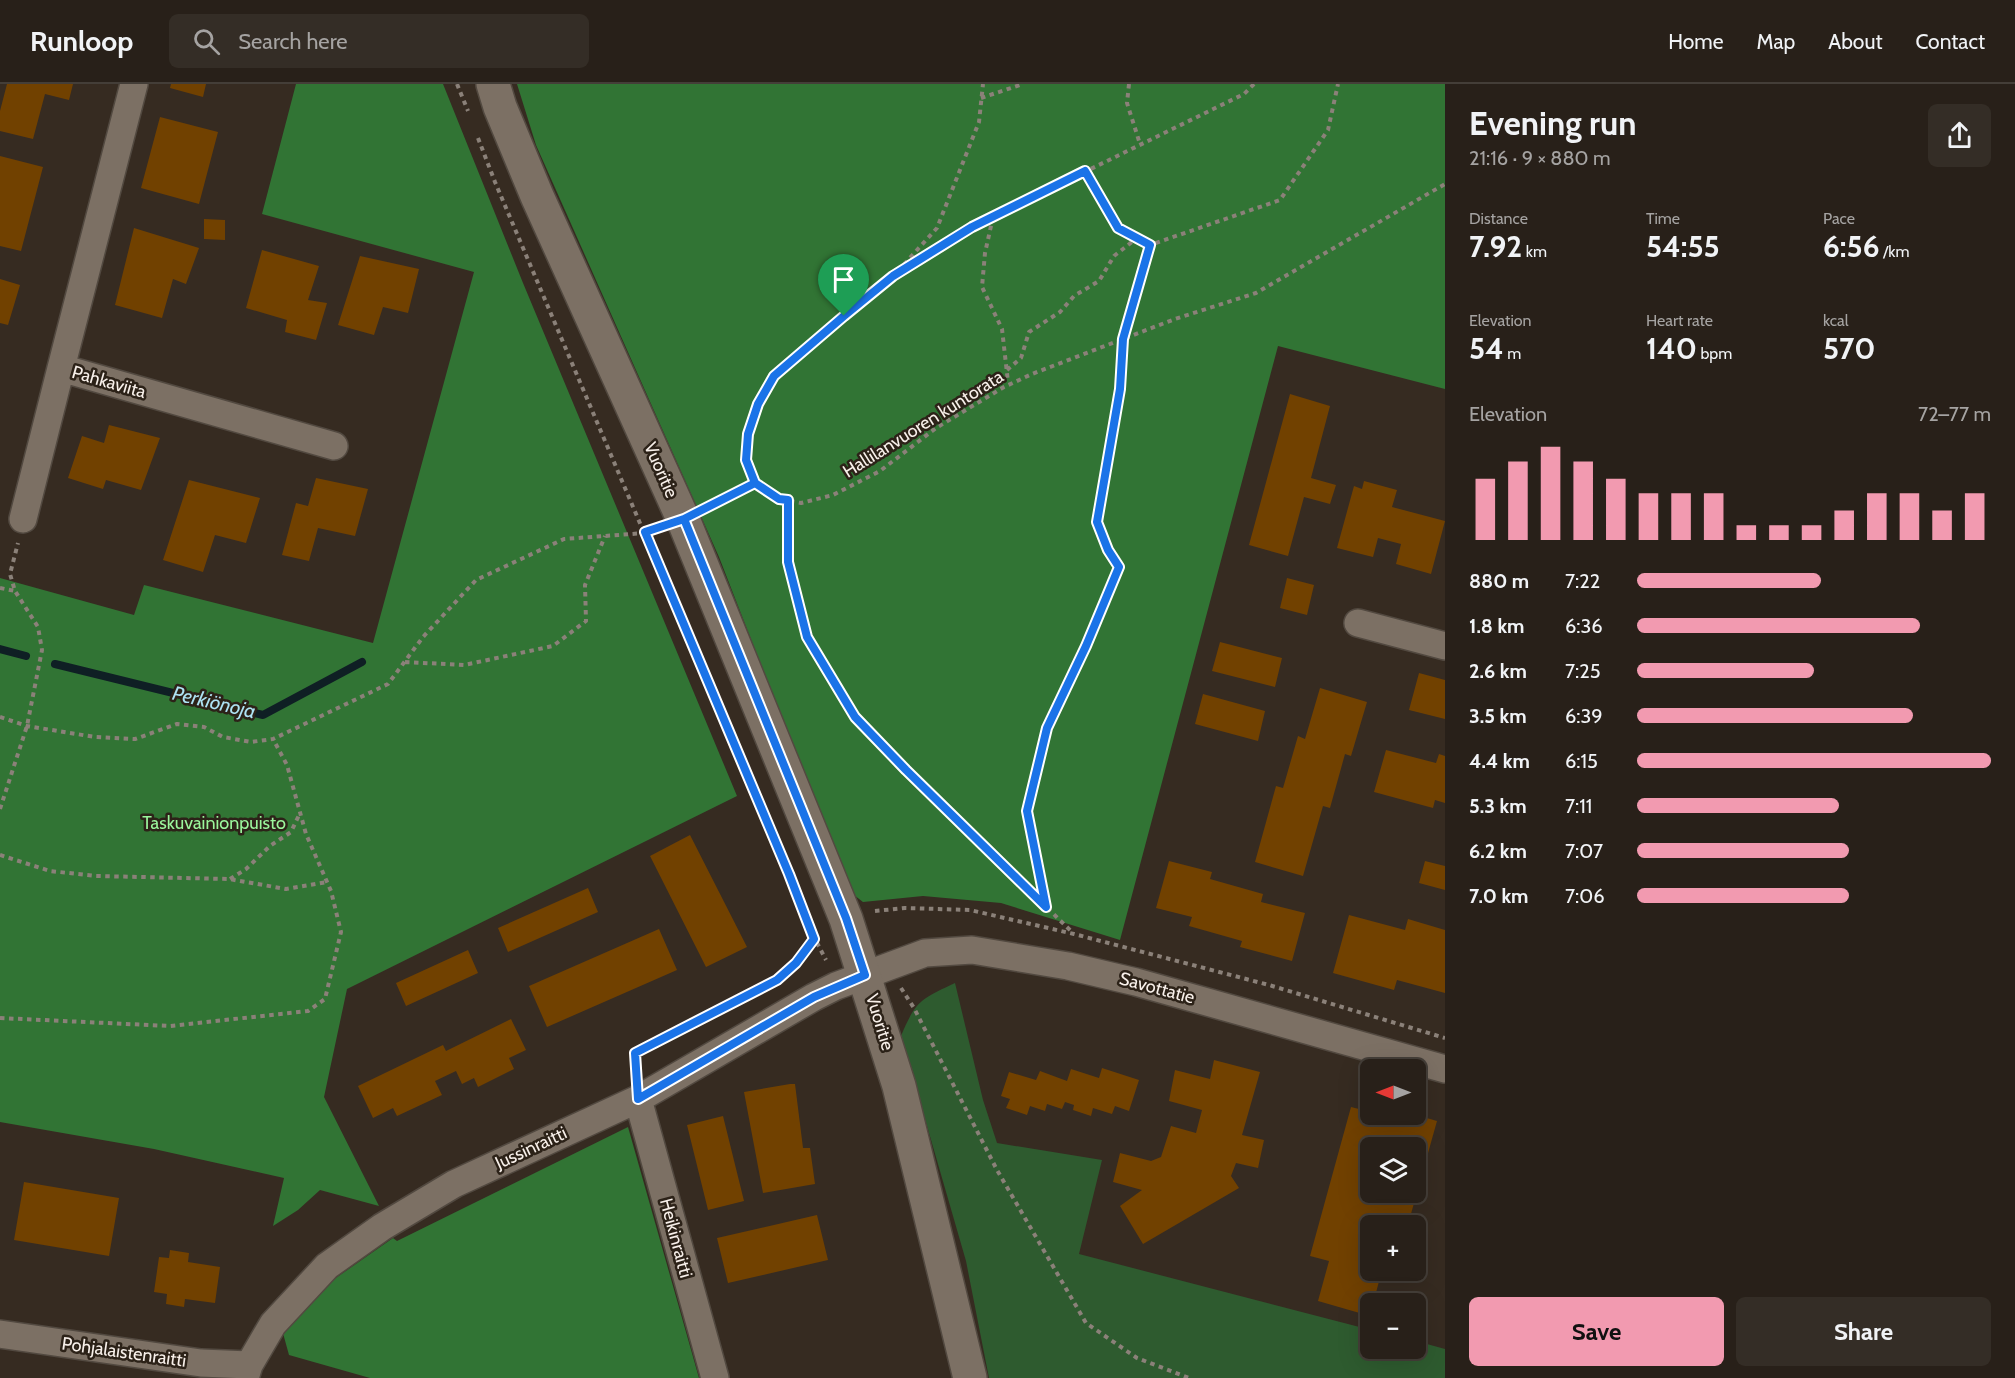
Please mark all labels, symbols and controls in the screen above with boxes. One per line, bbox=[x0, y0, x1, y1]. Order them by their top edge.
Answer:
search box bbox=[169, 14, 589, 68]
text: Runloop bbox=[30, 24, 133, 58]
icon: search bbox=[190, 25, 223, 58]
text: Search here bbox=[238, 28, 348, 55]
text: Home bbox=[1668, 29, 1724, 54]
text: Map bbox=[1757, 29, 1795, 54]
text: About bbox=[1828, 29, 1882, 54]
text: Contact bbox=[1915, 29, 1985, 54]
text: Evening run bbox=[1469, 103, 1636, 143]
button: share bbox=[1928, 104, 1991, 167]
text: 21:16 · 9 × 880 m bbox=[1469, 146, 1611, 170]
text: Distance bbox=[1469, 209, 1528, 228]
text: Time bbox=[1646, 209, 1680, 228]
text: Pace bbox=[1823, 209, 1855, 228]
text: 7.92 bbox=[1469, 228, 1522, 265]
text: 54:55 bbox=[1646, 228, 1720, 265]
text: 6:56 bbox=[1823, 228, 1880, 265]
text: km bbox=[1522, 242, 1547, 261]
text: /km bbox=[1880, 242, 1909, 261]
pin bbox=[818, 254, 869, 316]
icon: arrive bbox=[827, 263, 860, 296]
text: Elevation bbox=[1469, 311, 1532, 330]
text: Heart rate bbox=[1646, 311, 1713, 330]
text: kcal bbox=[1823, 311, 1849, 330]
text: 54 bbox=[1469, 330, 1504, 367]
text: 140 bbox=[1646, 330, 1697, 367]
text: 570 bbox=[1823, 330, 1875, 367]
text: m bbox=[1504, 344, 1521, 363]
text: bpm bbox=[1697, 344, 1732, 363]
street label: Pahkaviita bbox=[69, 361, 149, 403]
street label: Hallilanvuoren kuntorata bbox=[839, 365, 1008, 482]
text: Elevation bbox=[1469, 402, 1547, 426]
text: 72–77 m bbox=[1918, 402, 1991, 426]
street label: Vuoritie bbox=[639, 439, 683, 501]
text: 880 m bbox=[1469, 569, 1529, 593]
text: 7:22 bbox=[1565, 569, 1600, 593]
text: 1.8 km bbox=[1469, 614, 1524, 638]
text: 6:36 bbox=[1565, 614, 1603, 638]
text: 2.6 km bbox=[1469, 659, 1527, 683]
text: 7:25 bbox=[1565, 659, 1601, 683]
water label: Perkiönoja bbox=[170, 681, 258, 723]
text: 3.5 km bbox=[1469, 704, 1527, 728]
text: 6:39 bbox=[1565, 704, 1603, 728]
text: 4.4 km bbox=[1469, 749, 1530, 773]
text: 6:15 bbox=[1565, 749, 1598, 773]
text: 5.3 km bbox=[1469, 794, 1527, 818]
text: 7:11 bbox=[1565, 794, 1592, 818]
park label: Taskuvainionpuisto bbox=[142, 812, 286, 834]
text: 6.2 km bbox=[1469, 839, 1527, 863]
text: 7:07 bbox=[1565, 839, 1603, 863]
text: 7.0 km bbox=[1469, 884, 1528, 908]
text: 7:06 bbox=[1565, 884, 1605, 908]
street label: Savottatie bbox=[1117, 967, 1197, 1009]
street label: Vuoritie bbox=[861, 991, 899, 1053]
north arrow bbox=[1360, 1059, 1426, 1125]
map controls bbox=[1360, 1059, 1426, 1359]
street label: Jussinraitti bbox=[491, 1122, 570, 1175]
button: layers bbox=[1360, 1137, 1426, 1203]
street label: Heikinraitti bbox=[655, 1196, 697, 1280]
button: + bbox=[1360, 1215, 1426, 1281]
button: − bbox=[1360, 1293, 1426, 1359]
button: Save bbox=[1469, 1297, 1724, 1366]
button: Share bbox=[1736, 1297, 1991, 1366]
street label: Pohjalaistenraitti bbox=[60, 1332, 188, 1372]

